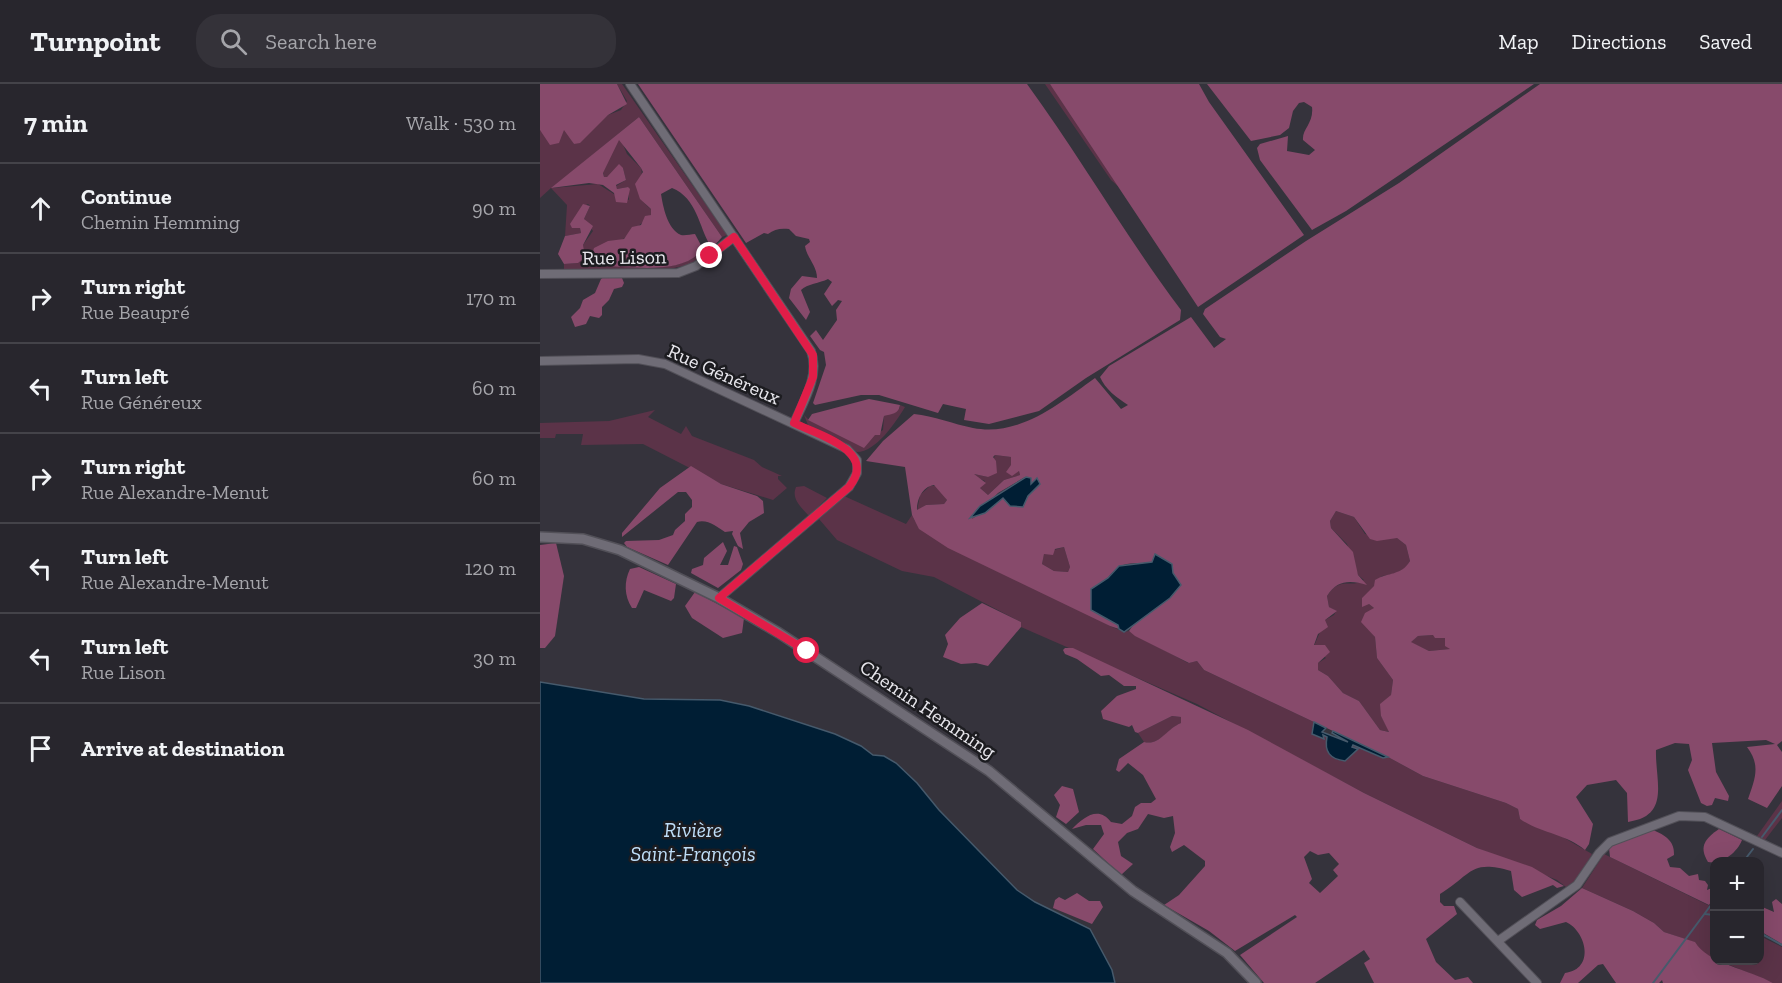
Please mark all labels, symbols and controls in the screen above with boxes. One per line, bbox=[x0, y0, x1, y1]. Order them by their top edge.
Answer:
search box bbox=[196, 14, 616, 68]
text: Turnpoint bbox=[30, 25, 160, 58]
icon: search bbox=[217, 25, 250, 58]
text: Search here bbox=[265, 28, 377, 55]
text: Map bbox=[1499, 29, 1539, 54]
text: Directions bbox=[1572, 29, 1666, 54]
text: Saved bbox=[1699, 29, 1752, 54]
text: 7 min bbox=[24, 107, 88, 139]
text: Walk · 530 m bbox=[406, 111, 516, 135]
text: Continue bbox=[81, 183, 172, 210]
icon: ahead bbox=[24, 192, 57, 225]
text: 90 m bbox=[472, 196, 516, 220]
text: Chemin Hemming bbox=[81, 210, 240, 234]
route end bbox=[696, 242, 722, 268]
street label: Rue Lison bbox=[582, 244, 667, 270]
text: Turn right bbox=[81, 273, 185, 300]
icon: right bbox=[24, 282, 57, 315]
text: 170 m bbox=[466, 286, 516, 310]
text: Rue Beaupré bbox=[81, 300, 190, 324]
street label: Rue Généreux bbox=[664, 338, 784, 410]
text: Turn left bbox=[81, 363, 168, 390]
icon: left bbox=[24, 372, 57, 405]
text: 60 m bbox=[472, 376, 516, 400]
text: Rue Généreux bbox=[81, 390, 202, 414]
text: Turn right bbox=[81, 453, 185, 480]
icon: right bbox=[24, 462, 57, 495]
text: 60 m bbox=[472, 466, 516, 490]
text: Rue Alexandre-Menut bbox=[81, 480, 269, 504]
text: Turn left bbox=[81, 543, 168, 570]
icon: left bbox=[24, 552, 57, 585]
text: 120 m bbox=[465, 556, 516, 580]
text: Rue Alexandre-Menut bbox=[81, 570, 269, 594]
text: Turn left bbox=[81, 633, 168, 660]
route start bbox=[793, 637, 819, 663]
icon: left bbox=[24, 642, 57, 675]
text: 30 m bbox=[473, 646, 516, 670]
street label: Chemin Hemming bbox=[855, 655, 1001, 763]
text: Rue Lison bbox=[81, 660, 165, 684]
icon: arrive bbox=[24, 732, 57, 765]
text: Arrive at destination bbox=[81, 735, 284, 762]
water label: Rivière Saint-François bbox=[630, 817, 756, 866]
map controls bbox=[1710, 857, 1764, 965]
button: + bbox=[1710, 857, 1764, 911]
button: − bbox=[1710, 911, 1764, 965]

